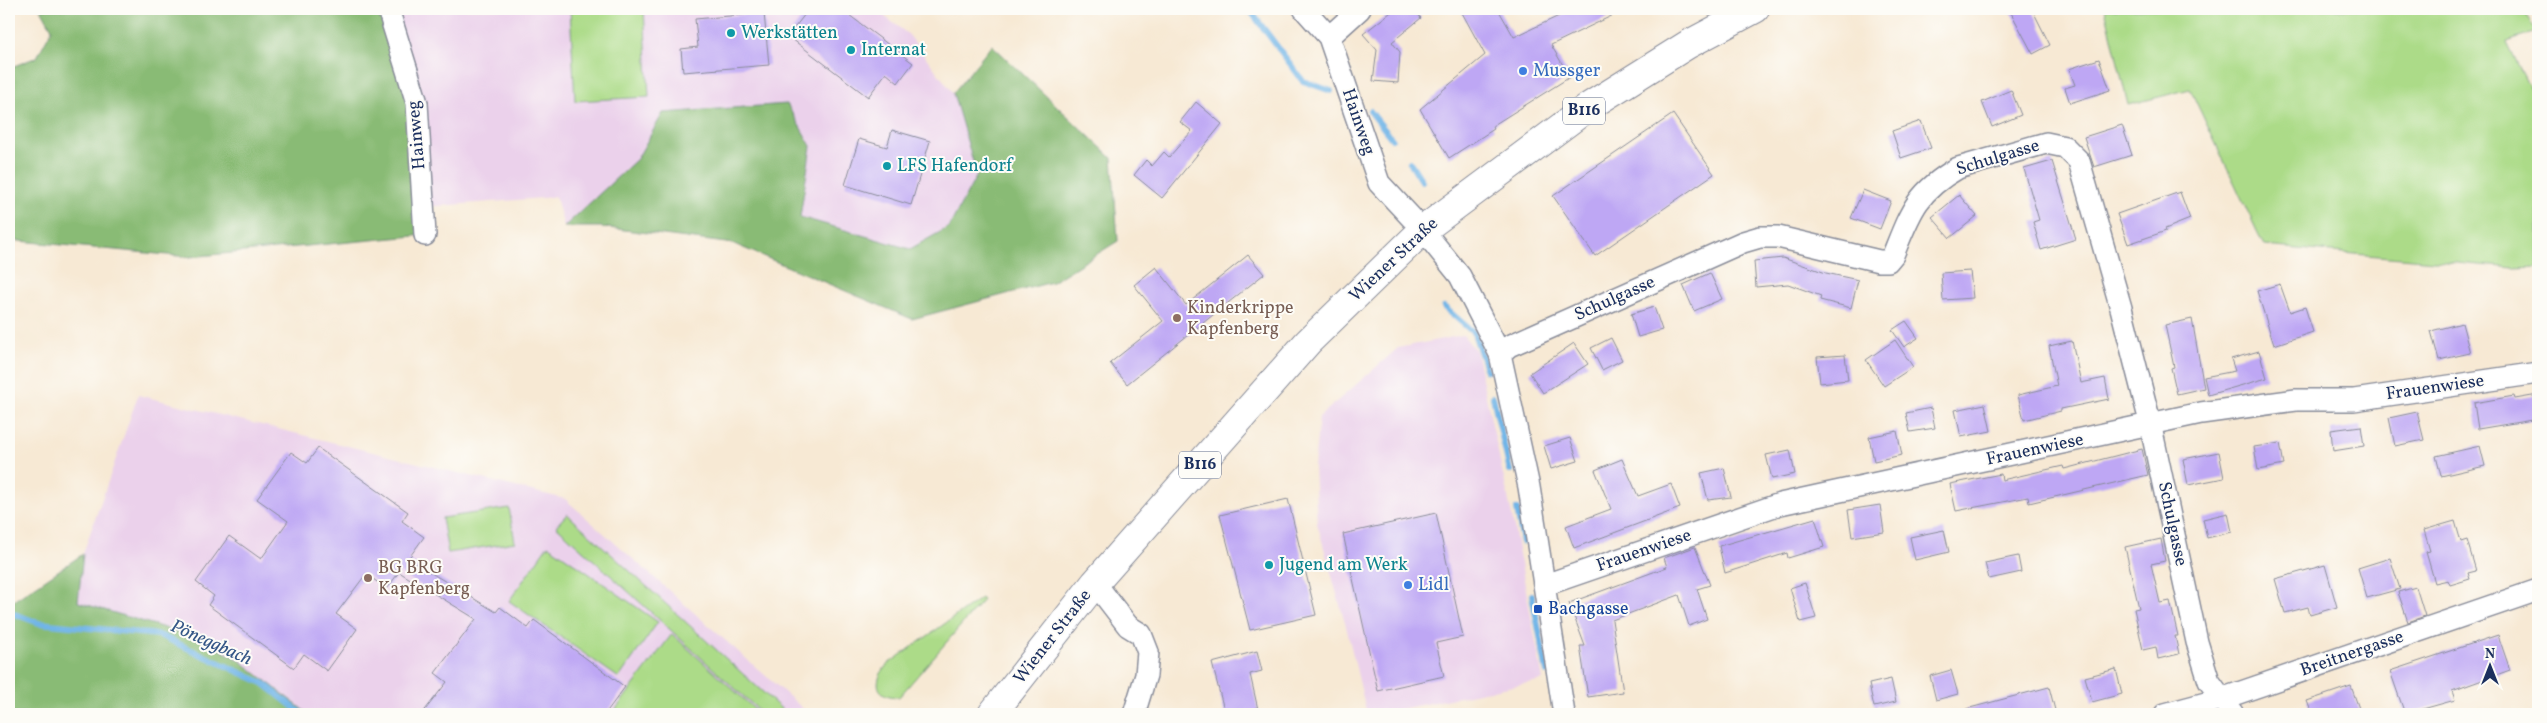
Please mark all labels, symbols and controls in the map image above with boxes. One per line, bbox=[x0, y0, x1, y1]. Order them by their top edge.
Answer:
place label: Werkstätten bbox=[741, 21, 838, 46]
marker: Werkstätten bbox=[725, 27, 737, 39]
place label: Internat bbox=[861, 38, 926, 63]
marker: Internat bbox=[845, 44, 857, 56]
place label: Mussger bbox=[1533, 59, 1601, 84]
marker: Mussger bbox=[1517, 65, 1529, 77]
street label: Hainweg bbox=[1335, 85, 1381, 159]
road number: B116 bbox=[1563, 98, 1605, 124]
street label: Hainweg bbox=[402, 99, 432, 171]
street label: Schulgasse bbox=[1953, 133, 2043, 183]
place label: LFS Hafendorf bbox=[897, 154, 1014, 179]
marker: LFS Hafendorf bbox=[881, 160, 893, 172]
street label: Wiener Straße bbox=[1344, 212, 1444, 308]
street label: Schulgasse bbox=[1571, 270, 1659, 328]
place label: Kinderkrippe Kapfenberg bbox=[1187, 296, 1294, 342]
marker: Kinderkrippe Kapfenberg bbox=[1171, 312, 1183, 324]
street label: Frauenwiese bbox=[2384, 369, 2486, 407]
street label: Frauenwiese bbox=[1984, 427, 2086, 473]
road number: B116 bbox=[1179, 452, 1221, 478]
street label: Schulgasse bbox=[2151, 479, 2193, 569]
street label: Frauenwiese bbox=[1593, 523, 1695, 579]
place label: Jugend am Werk bbox=[1279, 553, 1408, 578]
place label: BG BRG Kapfenberg bbox=[378, 556, 470, 602]
marker: Jugend am Werk bbox=[1263, 559, 1275, 571]
marker: BG BRG Kapfenberg bbox=[362, 572, 374, 584]
place label: Lidl bbox=[1418, 573, 1449, 598]
marker: Lidl bbox=[1402, 579, 1414, 591]
street label: Wiener Straße bbox=[1008, 584, 1098, 690]
place label: Bachgasse bbox=[1548, 597, 1629, 622]
marker: Bachgasse bbox=[1532, 603, 1544, 615]
water label: Pöneggbach bbox=[166, 614, 256, 672]
street label: Breitnergasse bbox=[2297, 625, 2407, 683]
north arrow bbox=[2464, 640, 2514, 690]
text: N bbox=[2485, 645, 2495, 664]

